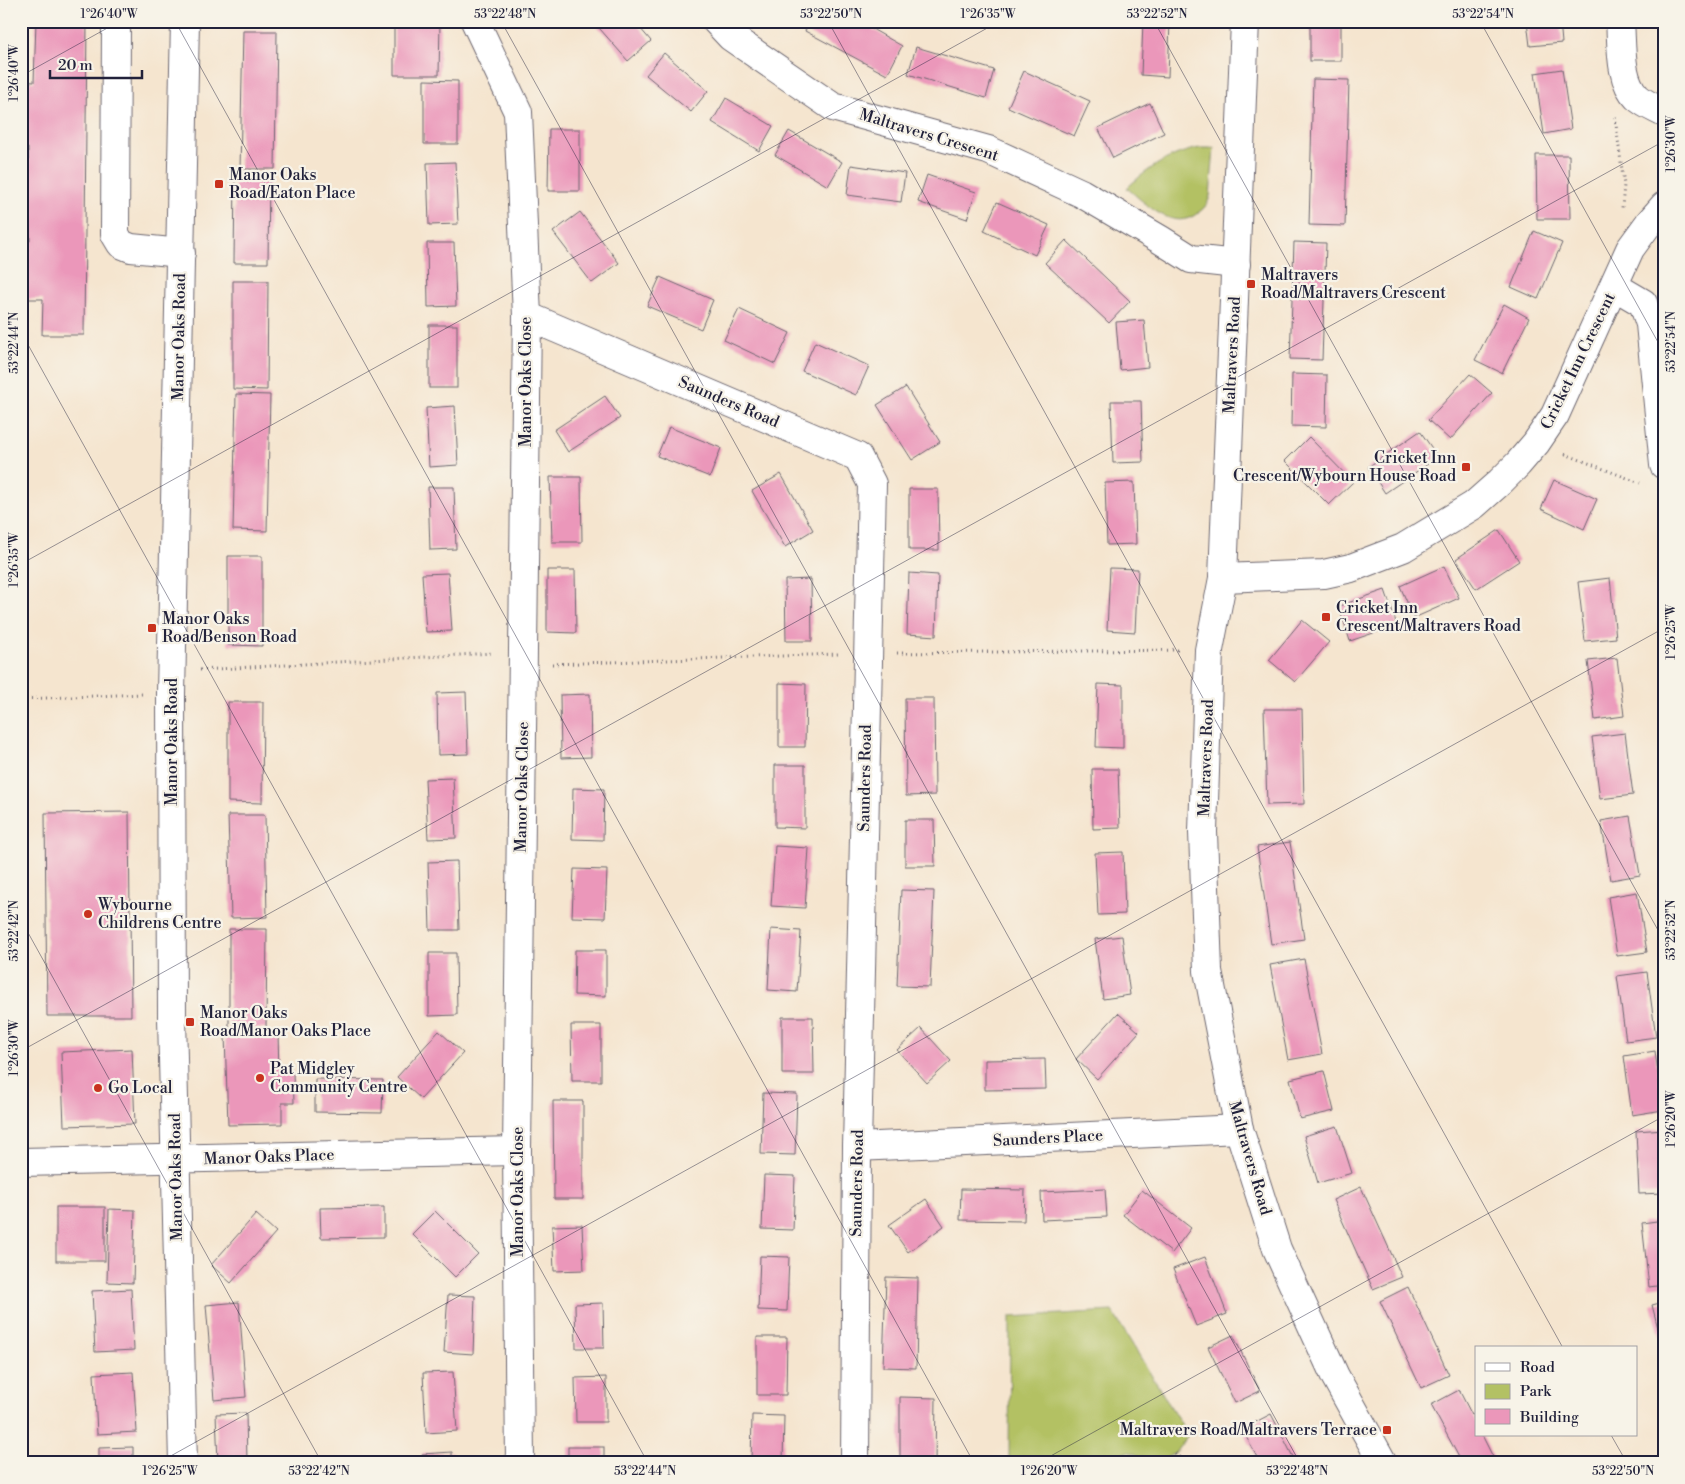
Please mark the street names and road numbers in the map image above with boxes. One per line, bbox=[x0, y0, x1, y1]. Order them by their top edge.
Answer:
street label: Maltravers Crescent bbox=[857, 104, 1001, 166]
street label: Manor Oaks Road bbox=[168, 273, 190, 401]
street label: Cricket Inn Crescent bbox=[1536, 289, 1620, 433]
street label: Maltravers Road bbox=[1219, 296, 1245, 414]
street label: Manor Oaks Close bbox=[516, 317, 536, 447]
street label: Saunders Road bbox=[676, 372, 782, 432]
street label: Manor Oaks Road bbox=[162, 678, 182, 806]
street label: Maltravers Road bbox=[1194, 699, 1218, 817]
street label: Manor Oaks Close bbox=[511, 721, 533, 853]
street label: Saunders Road bbox=[854, 724, 876, 832]
street label: Maltravers Road bbox=[1224, 1099, 1276, 1217]
street label: Manor Oaks Road bbox=[165, 1113, 187, 1241]
street label: Saunders Place bbox=[992, 1125, 1104, 1151]
street label: Manor Oaks Close bbox=[508, 1127, 528, 1257]
street label: Saunders Road bbox=[846, 1129, 868, 1237]
street label: Manor Oaks Place bbox=[203, 1145, 335, 1169]

